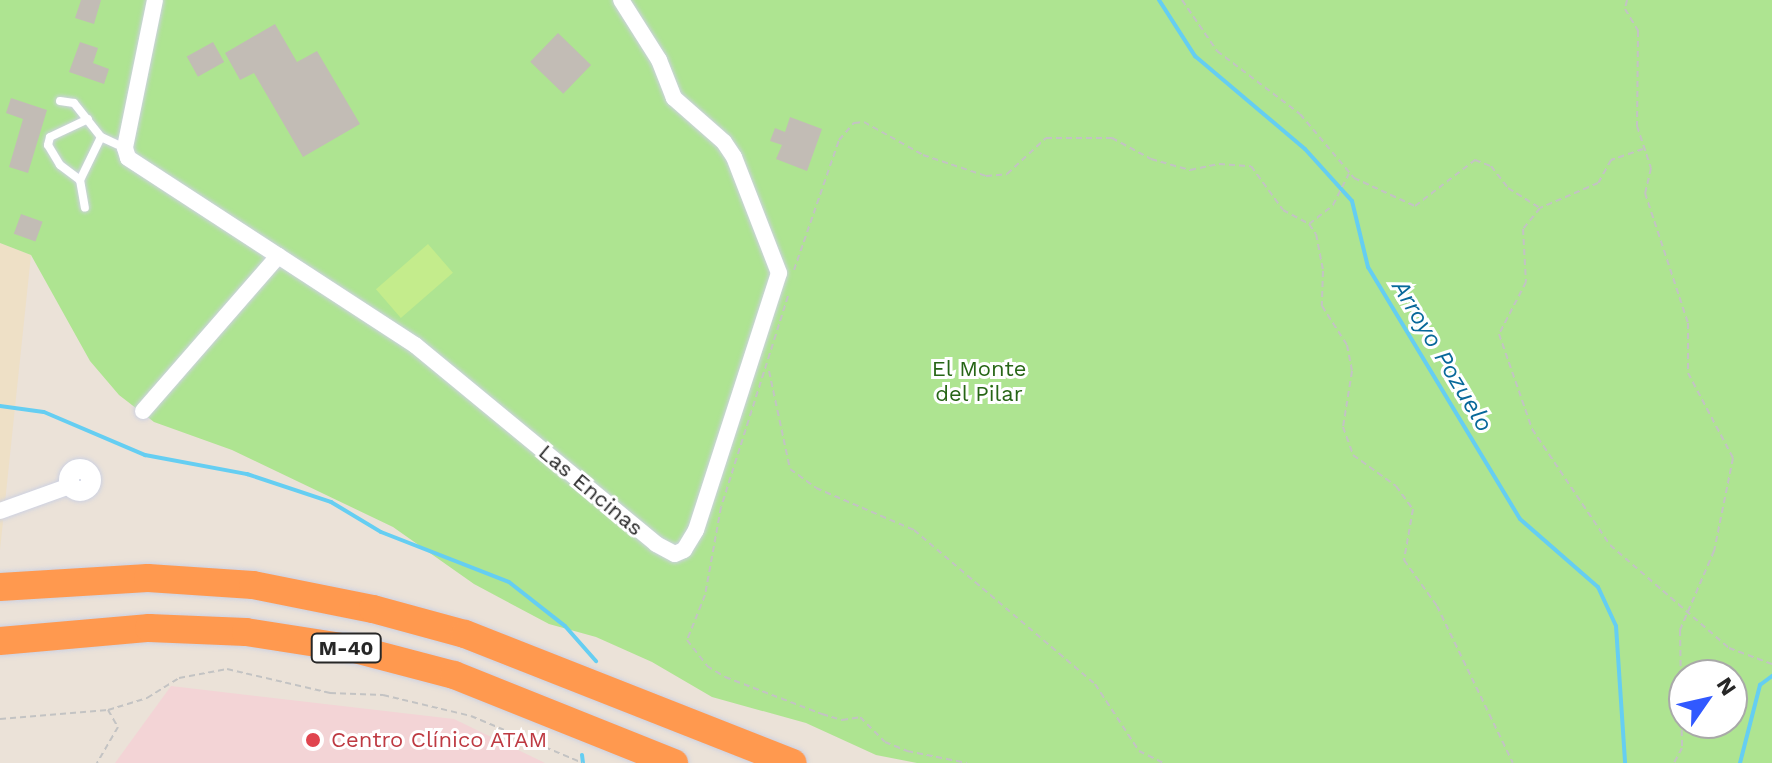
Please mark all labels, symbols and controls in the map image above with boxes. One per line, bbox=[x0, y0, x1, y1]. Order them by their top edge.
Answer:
water label: Arroyo Pozuelo bbox=[1385, 275, 1499, 437]
park label: El Monte del Pilar bbox=[931, 355, 1027, 406]
street label: Las Encinas bbox=[533, 439, 649, 541]
road number: M-40 bbox=[310, 632, 382, 664]
north arrow bbox=[1668, 659, 1748, 739]
text: N bbox=[1712, 673, 1742, 700]
place label: Centro Clínico ATAM bbox=[331, 727, 548, 753]
marker: Centro Clínico ATAM bbox=[302, 729, 324, 751]

